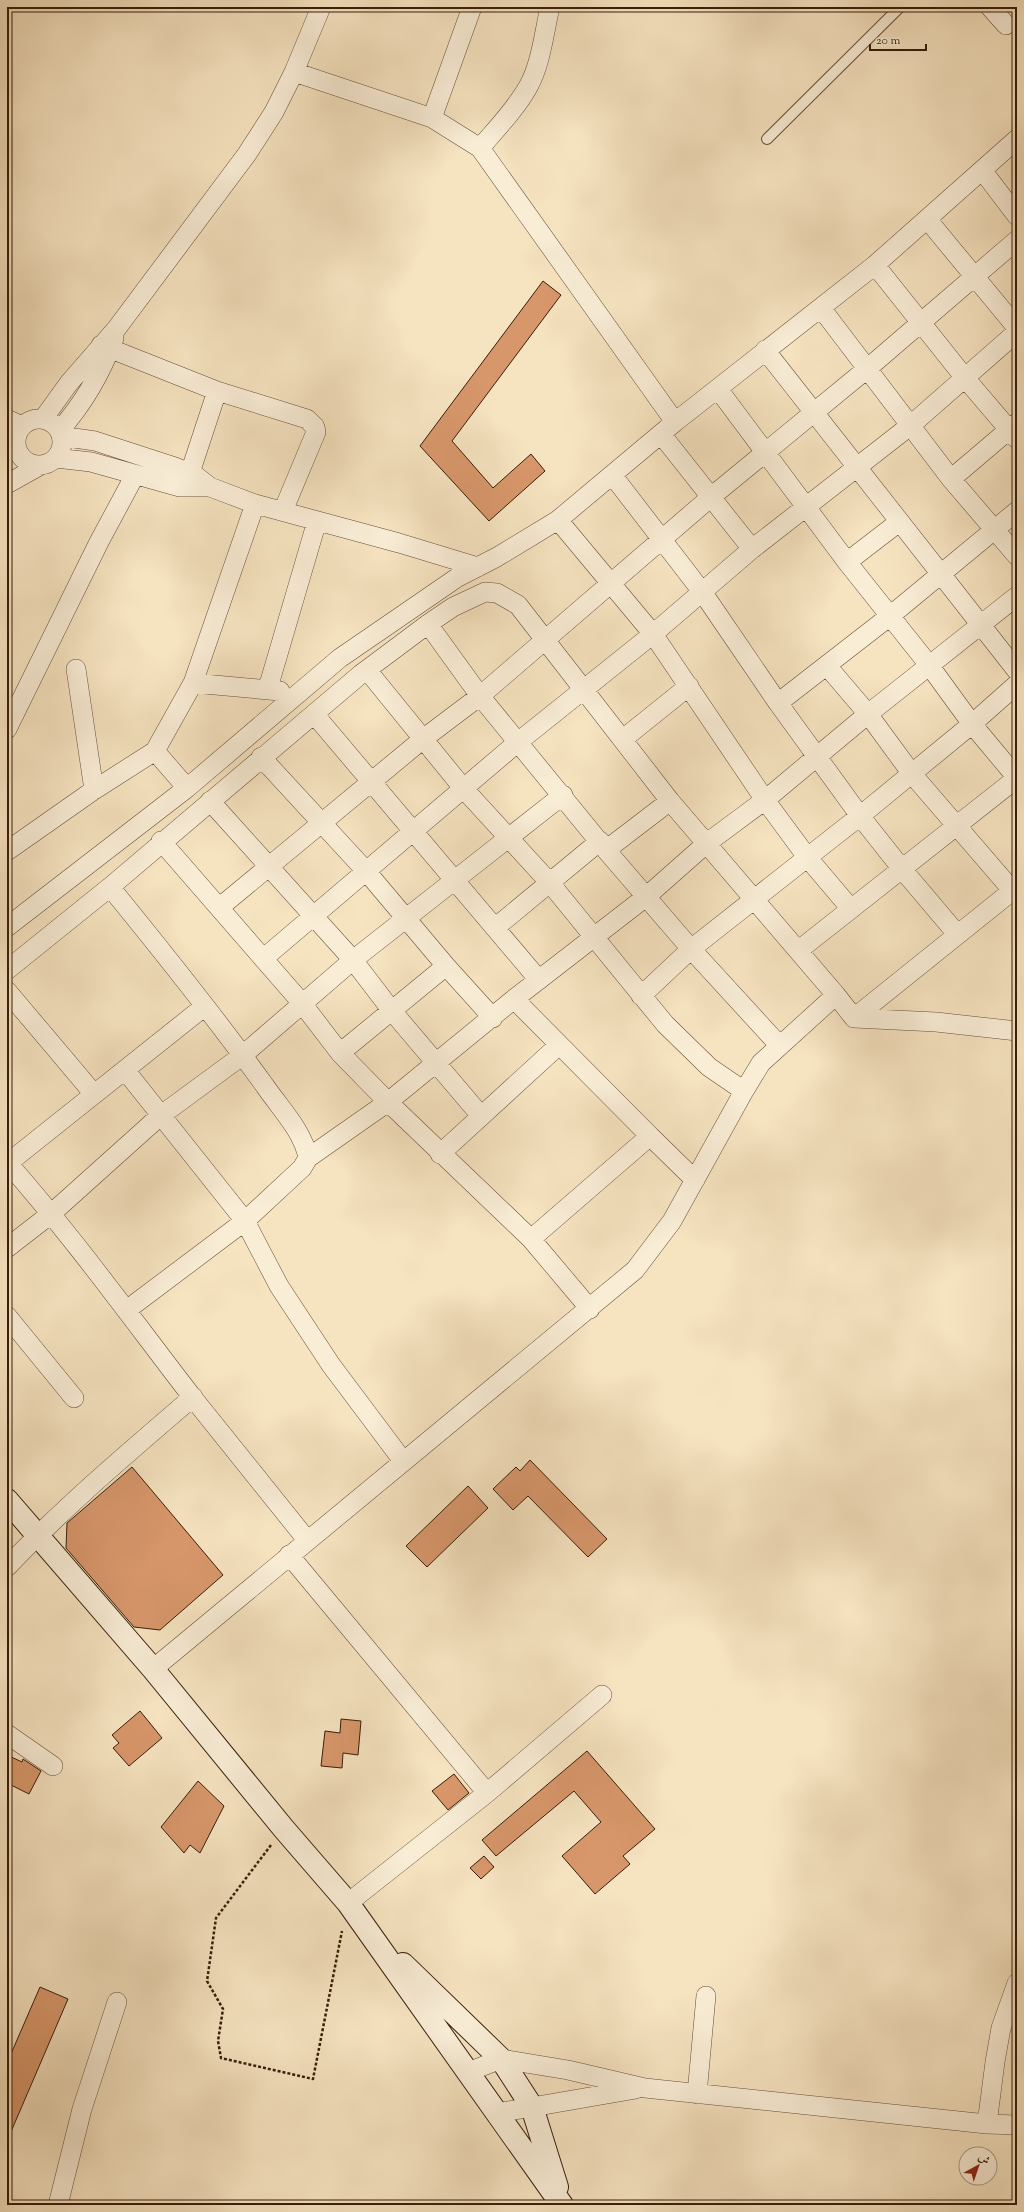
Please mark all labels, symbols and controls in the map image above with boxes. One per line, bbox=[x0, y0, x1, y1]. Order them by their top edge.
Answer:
scale bar bbox=[870, 26, 926, 52]
text: 20 m bbox=[876, 32, 901, 50]
north arrow bbox=[958, 2146, 998, 2186]
text: ش bbox=[974, 2149, 993, 2169]

